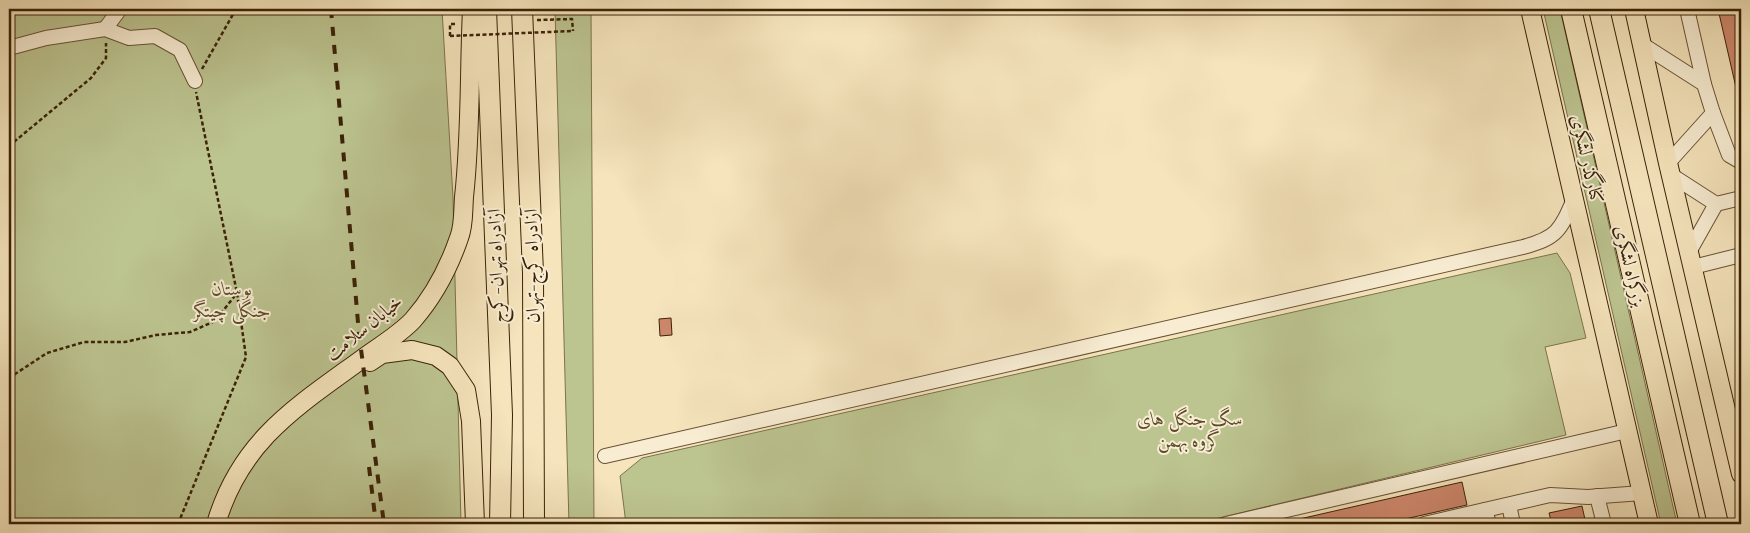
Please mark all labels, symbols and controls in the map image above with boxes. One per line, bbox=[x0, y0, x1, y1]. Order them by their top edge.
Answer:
street label: کنارگذر لشگری bbox=[1565, 112, 1611, 206]
street label: آزادراه تهران-کرج bbox=[482, 206, 515, 324]
street label: آزادراه کرج-تهران bbox=[519, 206, 550, 324]
street label: بزرگراه لشگری bbox=[1609, 222, 1652, 310]
park label: بوستان جنگلی چیتگر bbox=[192, 277, 271, 325]
street label: خیابان سلامت bbox=[321, 290, 407, 366]
park label: سگ جنگل های گروه بهمن bbox=[1137, 406, 1243, 454]

